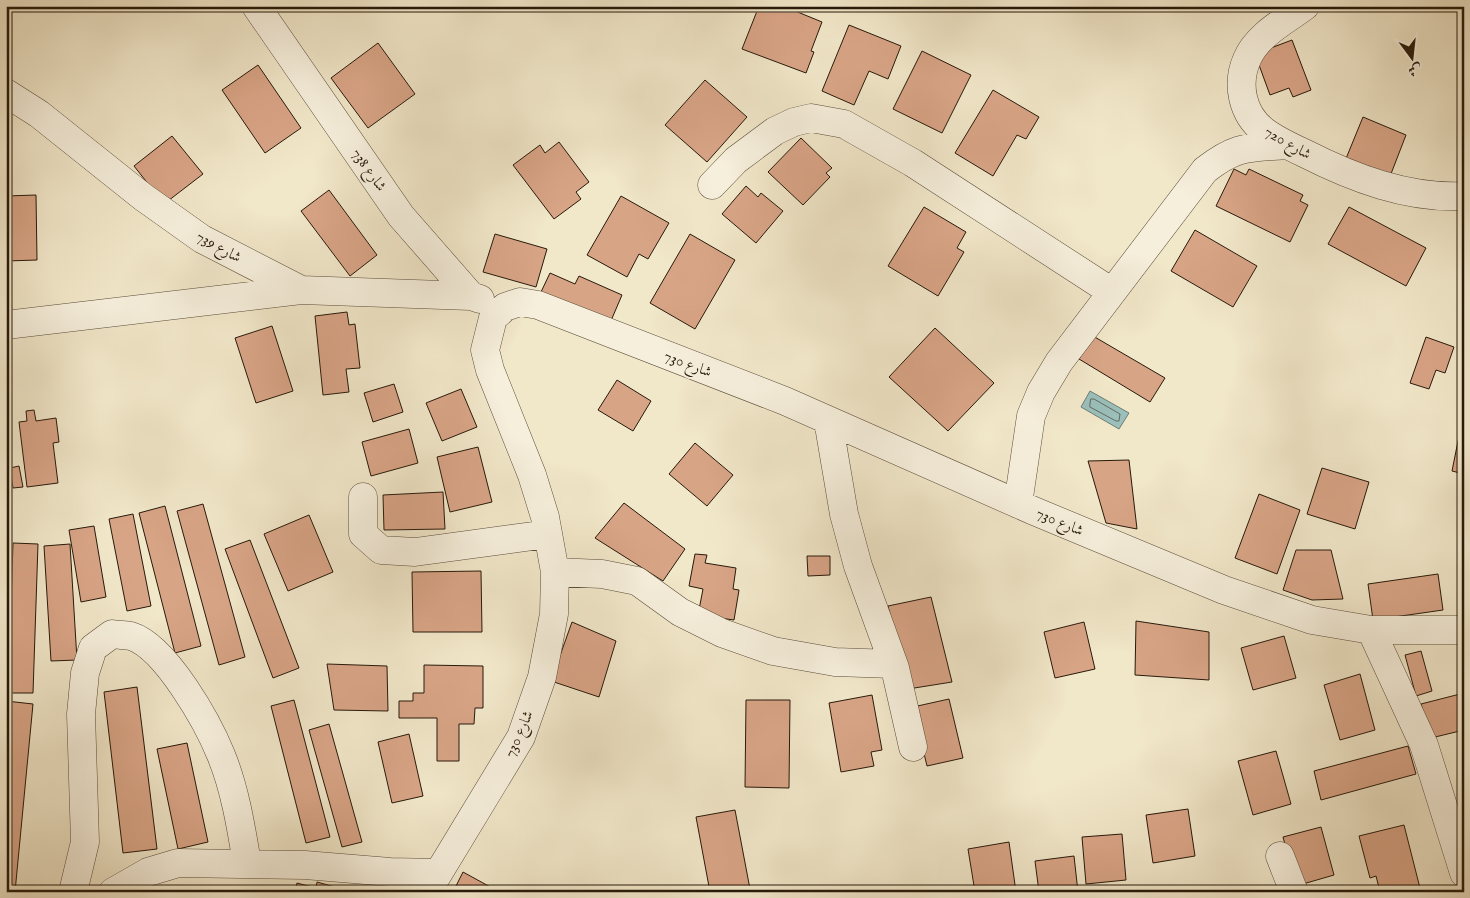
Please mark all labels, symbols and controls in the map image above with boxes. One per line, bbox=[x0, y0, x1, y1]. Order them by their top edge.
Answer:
north arrow bbox=[1388, 32, 1438, 82]
text: ش bbox=[1406, 59, 1424, 80]
street label: شارع 720 bbox=[1260, 122, 1315, 167]
street label: شارع 738 bbox=[345, 145, 391, 197]
street label: شارع 739 bbox=[192, 227, 245, 270]
street label: شارع 730 bbox=[660, 346, 714, 385]
street label: شارع 730 bbox=[1032, 504, 1086, 543]
street label: شارع 730 bbox=[500, 708, 540, 762]

